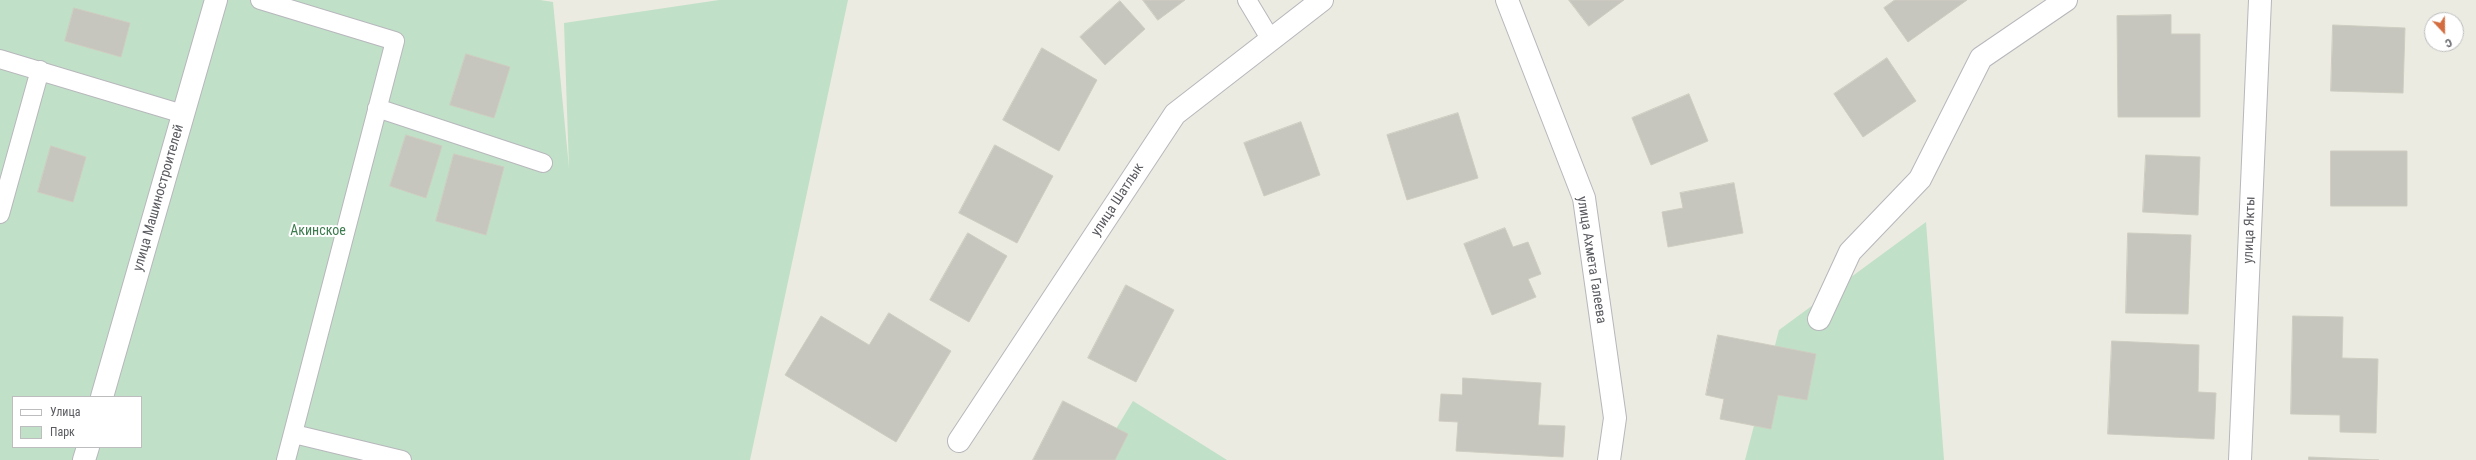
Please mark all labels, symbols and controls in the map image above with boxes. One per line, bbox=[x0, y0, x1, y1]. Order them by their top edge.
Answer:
north arrow bbox=[2424, 12, 2464, 52]
text: С bbox=[2443, 35, 2454, 50]
street label: улица Машиностроителей bbox=[130, 123, 188, 273]
street label: улица Шатлык bbox=[1088, 160, 1148, 240]
street label: улица Ахмета Галеева bbox=[1573, 195, 1609, 325]
street label: улица Якты bbox=[2240, 196, 2260, 264]
park label: Акинское bbox=[290, 223, 346, 239]
legend bbox=[12, 396, 142, 448]
text: Улица bbox=[50, 405, 80, 419]
text: Парк bbox=[50, 425, 75, 439]

